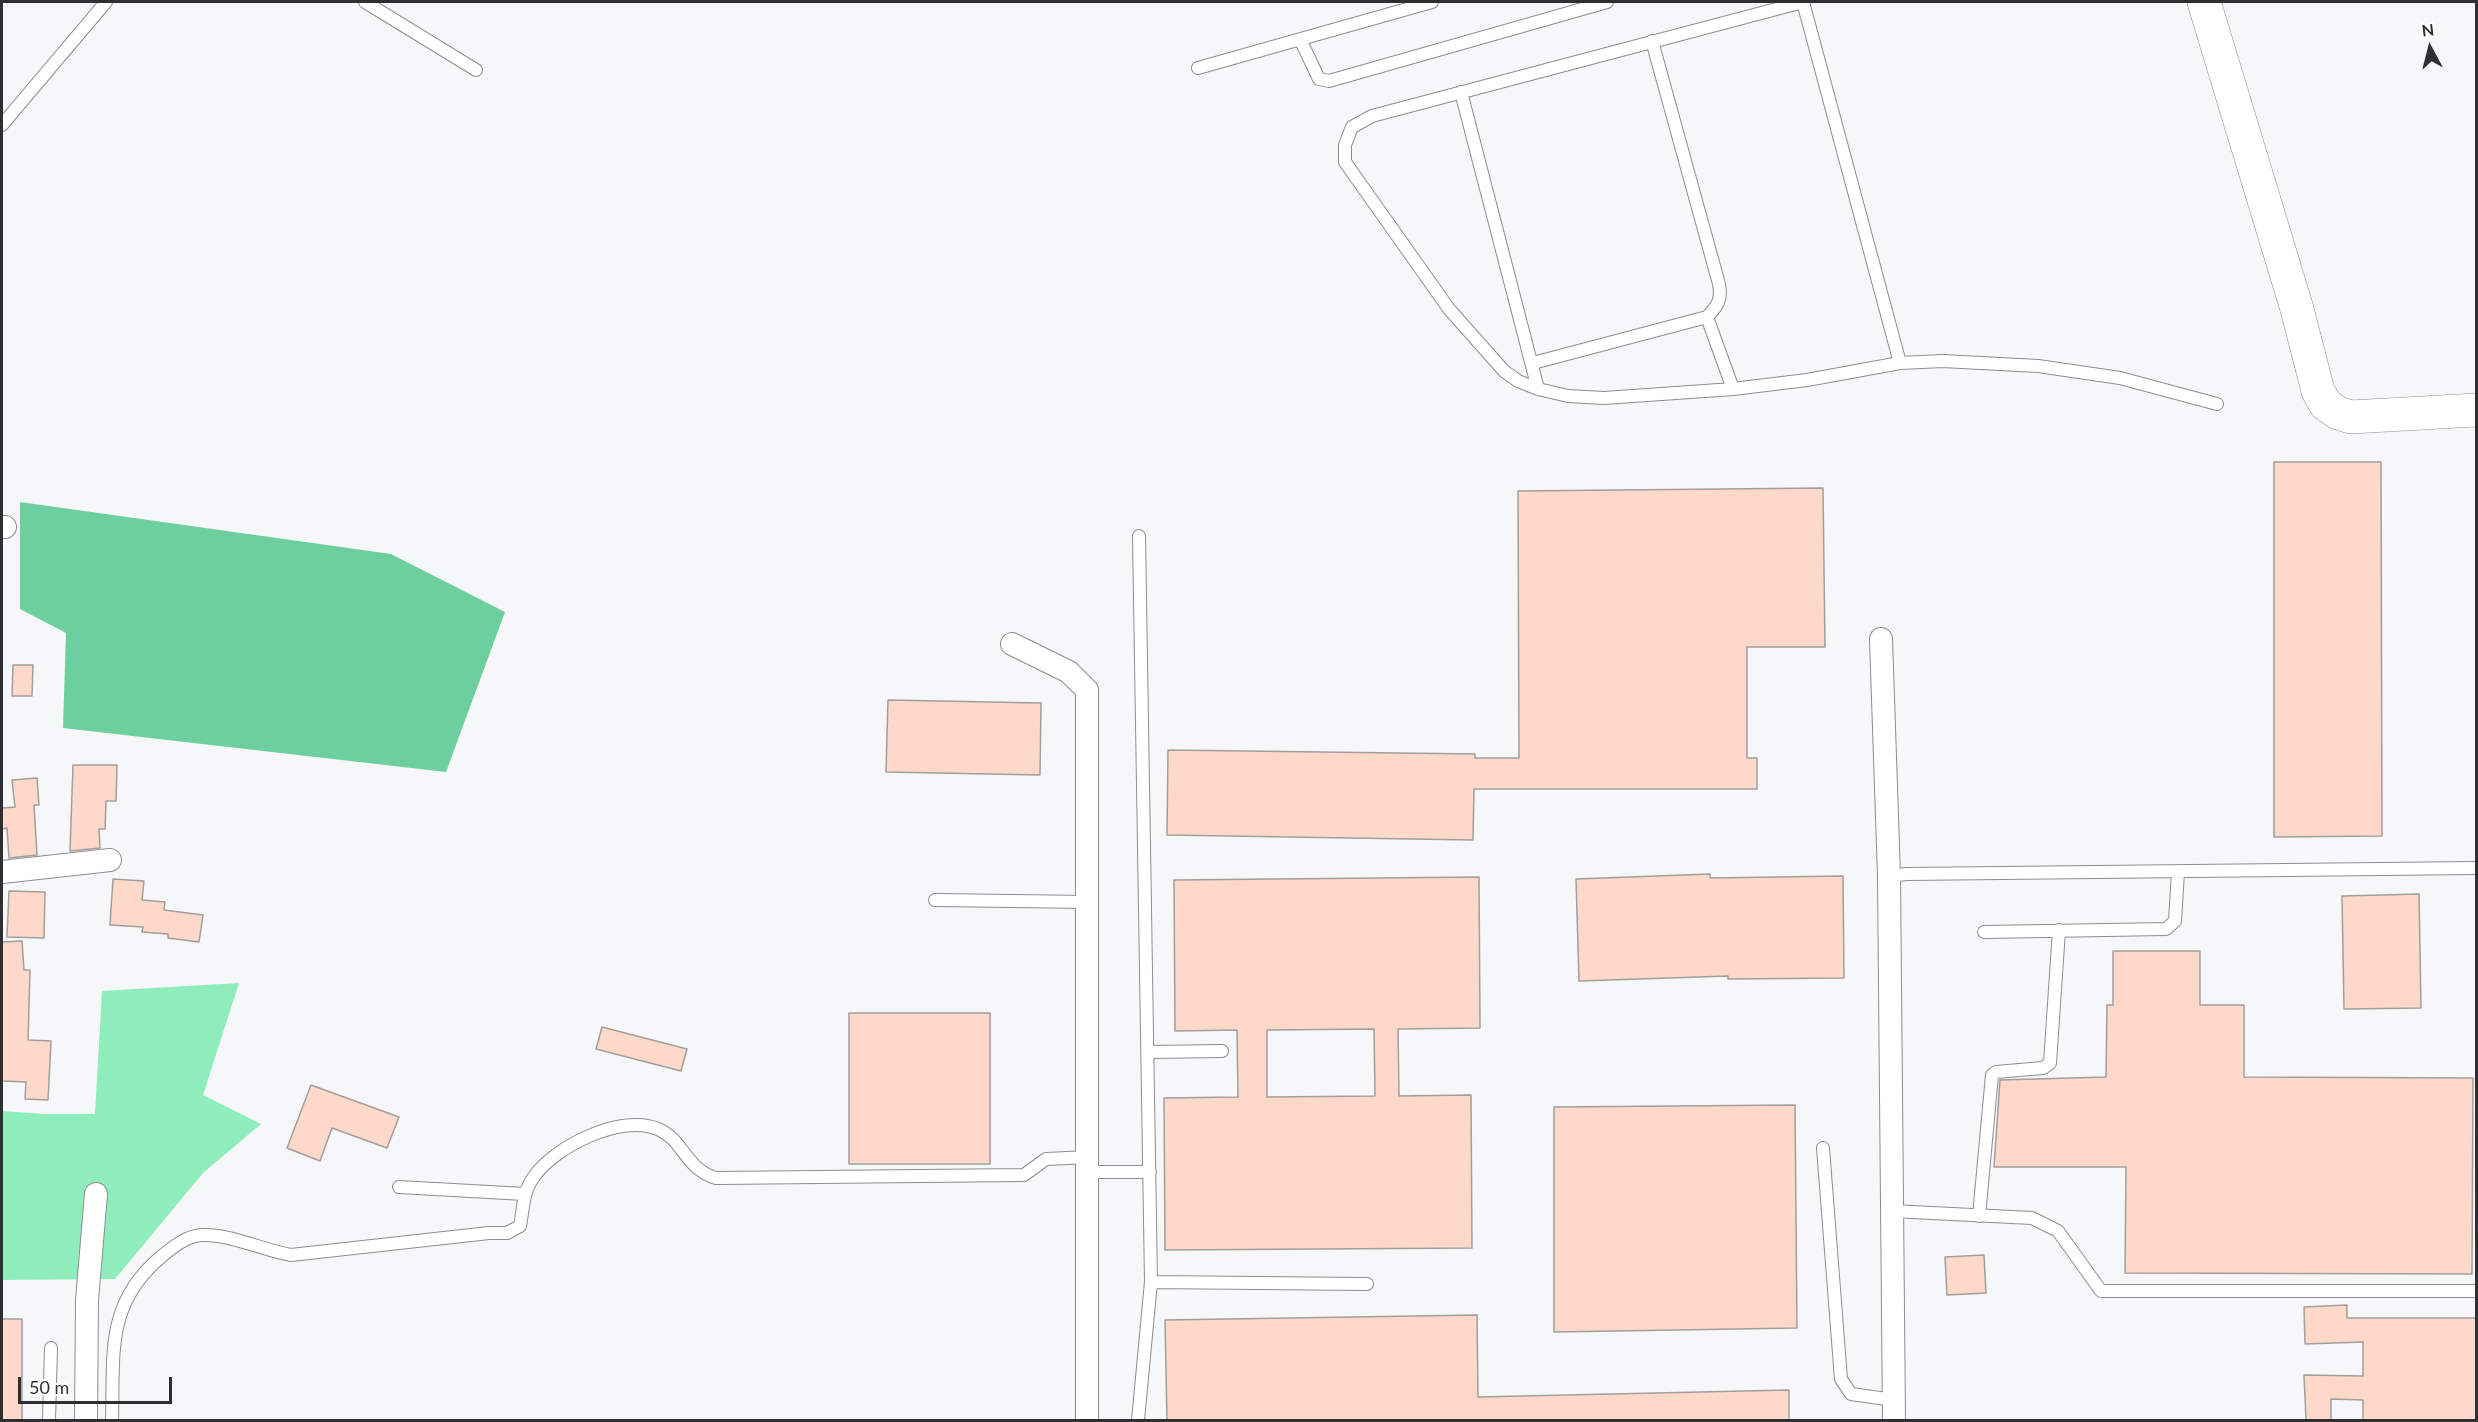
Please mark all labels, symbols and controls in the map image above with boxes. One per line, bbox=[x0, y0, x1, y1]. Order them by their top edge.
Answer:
north arrow bbox=[2400, 18, 2460, 78]
text: N bbox=[2420, 19, 2435, 40]
scale bar bbox=[21, 1365, 176, 1403]
text: 50 m bbox=[29, 1376, 69, 1398]

